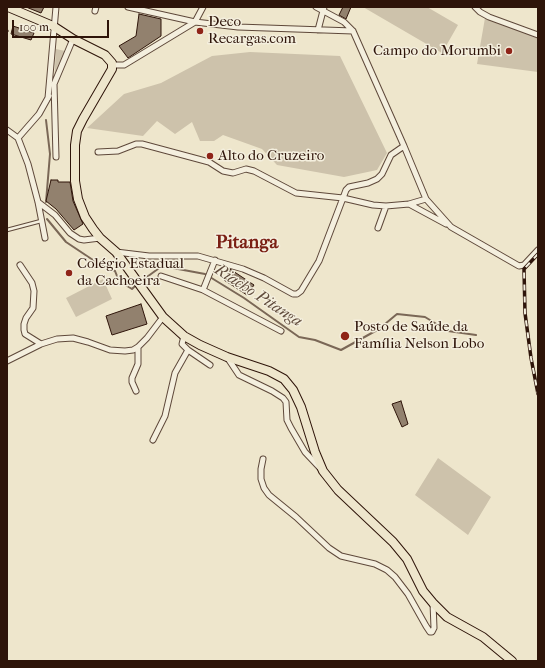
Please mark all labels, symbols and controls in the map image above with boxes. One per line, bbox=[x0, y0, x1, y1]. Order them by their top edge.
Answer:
scale bar bbox=[14, 12, 111, 38]
place label: Deco Recargas.com bbox=[208, 13, 296, 48]
text: 100 m bbox=[19, 20, 49, 34]
marker: Deco Recargas.com bbox=[195, 26, 205, 36]
place label: Campo do Morumbi bbox=[373, 42, 501, 60]
marker: Campo do Morumbi bbox=[504, 46, 514, 56]
place label: Alto do Cruzeiro bbox=[218, 147, 324, 165]
marker: Alto do Cruzeiro bbox=[205, 151, 215, 161]
district label: Pitanga bbox=[216, 232, 278, 254]
place label: Colégio Estadual da Cachoeira bbox=[77, 255, 184, 290]
water label: Riacho Pitanga bbox=[211, 261, 305, 331]
marker: Colégio Estadual da Cachoeira bbox=[64, 268, 74, 278]
place label: Posto de Saúde da Família Nelson Lobo bbox=[354, 318, 484, 353]
marker: Posto de Saúde da Família Nelson Lobo bbox=[339, 330, 351, 342]

